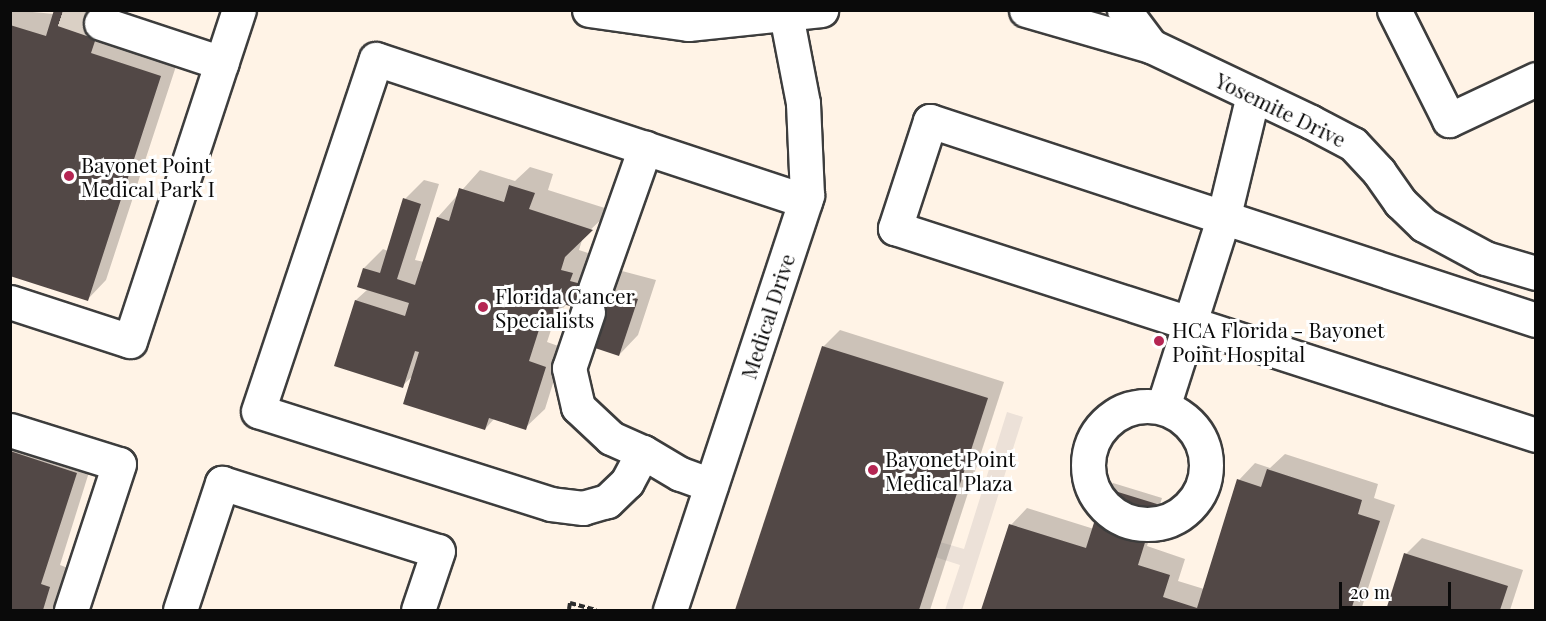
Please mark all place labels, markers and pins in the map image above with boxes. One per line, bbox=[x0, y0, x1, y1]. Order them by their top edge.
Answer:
place label: Bayonet Point Medical Park I bbox=[81, 151, 215, 201]
marker: Bayonet Point Medical Park I bbox=[62, 169, 76, 183]
place label: Florida Cancer Specialists bbox=[495, 282, 635, 332]
marker: Florida Cancer Specialists bbox=[476, 300, 490, 314]
place label: HCA Florida - Bayonet Point Hospital bbox=[1172, 316, 1385, 366]
marker: HCA Florida - Bayonet Point Hospital bbox=[1150, 332, 1168, 350]
place label: Bayonet Point Medical Plaza bbox=[885, 445, 1016, 495]
marker: Bayonet Point Medical Plaza bbox=[866, 463, 880, 477]

